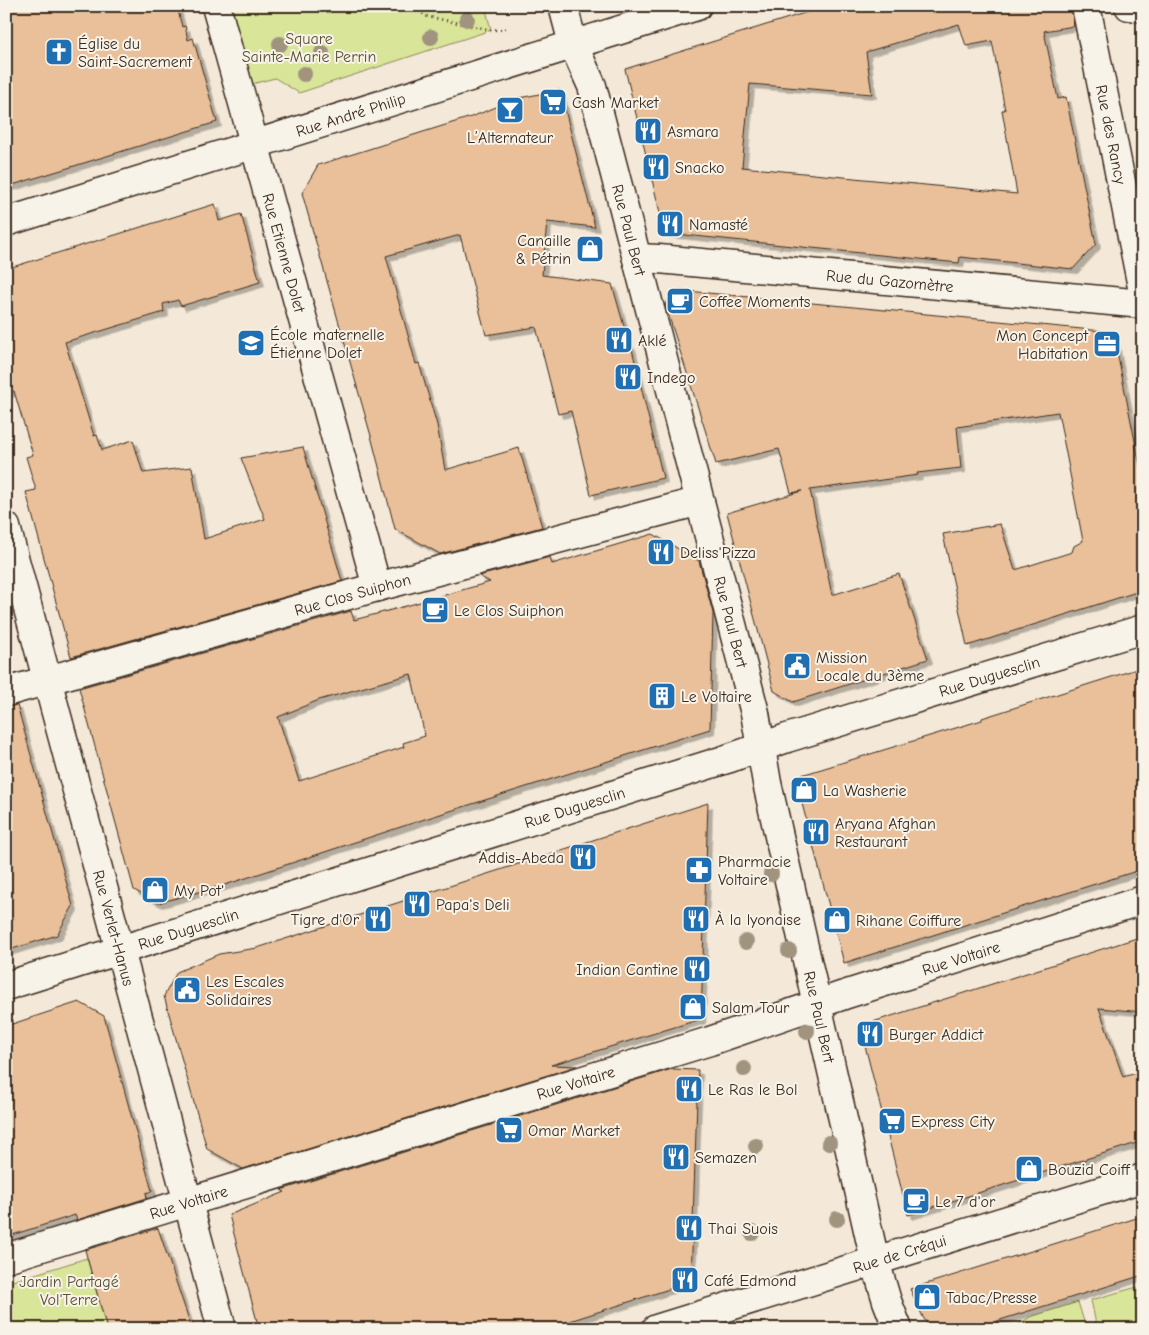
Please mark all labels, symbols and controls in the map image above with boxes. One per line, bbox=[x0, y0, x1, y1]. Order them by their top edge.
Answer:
park label: Square Sainte-Marie Perrin bbox=[242, 30, 376, 66]
place label: Église du Saint-Sacrement bbox=[78, 34, 193, 71]
church icon: Église du Saint-Sacrement bbox=[44, 37, 74, 67]
street label: Rue des Rancy bbox=[1092, 83, 1129, 187]
supermarket icon: Cash Market bbox=[538, 87, 568, 117]
street label: Rue André Philip bbox=[294, 90, 408, 141]
place label: Cash Market bbox=[572, 94, 659, 112]
bar icon: L’Alternateur bbox=[495, 95, 525, 125]
restaurant icon: Asmara bbox=[633, 116, 663, 146]
place label: Asmara bbox=[667, 123, 719, 141]
place label: L’Alternateur bbox=[467, 129, 554, 147]
restaurant icon: Snacko bbox=[641, 152, 671, 182]
place label: Snacko bbox=[675, 159, 725, 177]
street label: Rue Paul Bert bbox=[608, 183, 649, 278]
street label: Rue Etienne Dolet bbox=[258, 191, 309, 315]
restaurant icon: Namasté bbox=[655, 209, 685, 239]
place label: Namasté bbox=[689, 216, 748, 234]
place label: Canaille & Pétrin bbox=[516, 232, 571, 268]
shop icon: Canaille & Pétrin bbox=[575, 234, 605, 264]
street label: Rue du Gazomètre bbox=[825, 267, 954, 296]
cafe icon: Coffee Moments bbox=[665, 286, 695, 316]
place label: Coffee Moments bbox=[699, 293, 811, 311]
place label: École maternelle Étienne Dolet bbox=[270, 325, 385, 362]
restaurant icon: Aklé bbox=[604, 325, 634, 355]
place label: Mon Concept Habitation bbox=[996, 327, 1088, 363]
school or university icon: École maternelle Étienne Dolet bbox=[236, 328, 266, 358]
office icon: Mon Concept Habitation bbox=[1092, 329, 1122, 359]
place label: Aklé bbox=[638, 332, 667, 350]
restaurant icon: Indego bbox=[613, 362, 643, 392]
place label: Indego bbox=[647, 369, 696, 387]
restaurant icon: Deliss'Pizza bbox=[646, 537, 676, 567]
place label: Deliss'Pizza bbox=[680, 544, 756, 562]
street label: Rue Clos Suiphon bbox=[293, 570, 413, 620]
street label: Rue Paul Bert bbox=[710, 574, 751, 670]
cafe icon: Le Clos Suiphon bbox=[420, 595, 450, 625]
place label: Le Clos Suiphon bbox=[454, 602, 564, 620]
place label: Mission Locale du 3ème bbox=[816, 649, 924, 685]
public building icon: Mission Locale du 3ème bbox=[782, 651, 812, 681]
street label: Rue Duguesclin bbox=[937, 653, 1042, 701]
building icon: Le Voltaire bbox=[647, 681, 677, 711]
place label: Le Voltaire bbox=[681, 688, 752, 706]
shop icon: La Washerie bbox=[789, 775, 819, 805]
place label: La Washerie bbox=[823, 782, 907, 800]
street label: Rue Duguesclin bbox=[522, 784, 627, 832]
place label: Aryana Afghan Restaurant bbox=[835, 815, 936, 851]
restaurant icon: Aryana Afghan Restaurant bbox=[801, 817, 831, 847]
restaurant icon: Addis-Abeda bbox=[568, 842, 598, 872]
place label: Addis-Abeda bbox=[478, 849, 564, 867]
place label: Pharmacie Voltaire bbox=[718, 853, 791, 889]
pharmacy icon: Pharmacie Voltaire bbox=[684, 855, 714, 885]
street label: Rue Verlet-Hanus bbox=[89, 868, 137, 988]
shop icon: My Pot' bbox=[140, 875, 170, 905]
place label: My Pot' bbox=[174, 882, 224, 900]
restaurant icon: Papa's Deli bbox=[402, 889, 432, 919]
place label: Papa's Deli bbox=[436, 896, 510, 914]
restaurant icon: Tigre d'Or bbox=[363, 904, 393, 934]
restaurant icon: À la lyonaise bbox=[681, 904, 711, 934]
street label: Rue Duguesclin bbox=[136, 905, 241, 954]
shop icon: Rihane Coiffure bbox=[822, 905, 852, 935]
place label: À la lyonaise bbox=[715, 910, 801, 929]
place label: Tigre d'Or bbox=[291, 911, 360, 929]
place label: Rihane Coiffure bbox=[856, 912, 961, 930]
street label: Rue Voltaire bbox=[920, 938, 1002, 980]
restaurant icon: Indian Cantine bbox=[682, 954, 712, 984]
place label: Indian Cantine bbox=[576, 961, 678, 979]
street label: Rue Paul Bert bbox=[800, 969, 838, 1065]
place label: Les Escales Solidaires bbox=[206, 973, 284, 1009]
public building icon: Les Escales Solidaires bbox=[172, 975, 202, 1005]
shop icon: Salam Tour bbox=[678, 992, 708, 1022]
place label: Salam Tour bbox=[712, 999, 790, 1017]
restaurant icon: Burger Addict bbox=[855, 1019, 885, 1049]
place label: Burger Addict bbox=[889, 1026, 984, 1044]
street label: Rue Voltaire bbox=[535, 1063, 617, 1104]
restaurant icon: Le Ras le Bol bbox=[674, 1074, 704, 1104]
place label: Le Ras le Bol bbox=[708, 1081, 797, 1099]
supermarket icon: Express City bbox=[877, 1106, 907, 1136]
place label: Express City bbox=[911, 1113, 995, 1131]
supermarket icon: Omar Market bbox=[494, 1115, 524, 1145]
place label: Omar Market bbox=[528, 1122, 620, 1140]
restaurant icon: Semazen bbox=[661, 1142, 691, 1172]
place label: Semazen bbox=[695, 1149, 757, 1167]
shop icon: Bouzid Coiff bbox=[1014, 1154, 1044, 1184]
place label: Bouzid Coiff bbox=[1048, 1161, 1131, 1179]
street label: Rue Voltaire bbox=[148, 1182, 230, 1223]
cafe icon: Le 7 d'or bbox=[901, 1186, 931, 1216]
place label: Le 7 d'or bbox=[935, 1193, 996, 1211]
restaurant icon: Thai Suois bbox=[674, 1213, 704, 1243]
place label: Thai Suois bbox=[708, 1220, 778, 1238]
street label: Rue de Créqui bbox=[851, 1232, 949, 1277]
restaurant icon: Café Edmond bbox=[670, 1265, 700, 1295]
place label: Café Edmond bbox=[704, 1272, 797, 1290]
park label: Jardin Partagé Vol'Terre bbox=[19, 1273, 119, 1309]
shop icon: Tabac/Presse bbox=[912, 1282, 942, 1312]
place label: Tabac/Presse bbox=[946, 1289, 1037, 1307]

